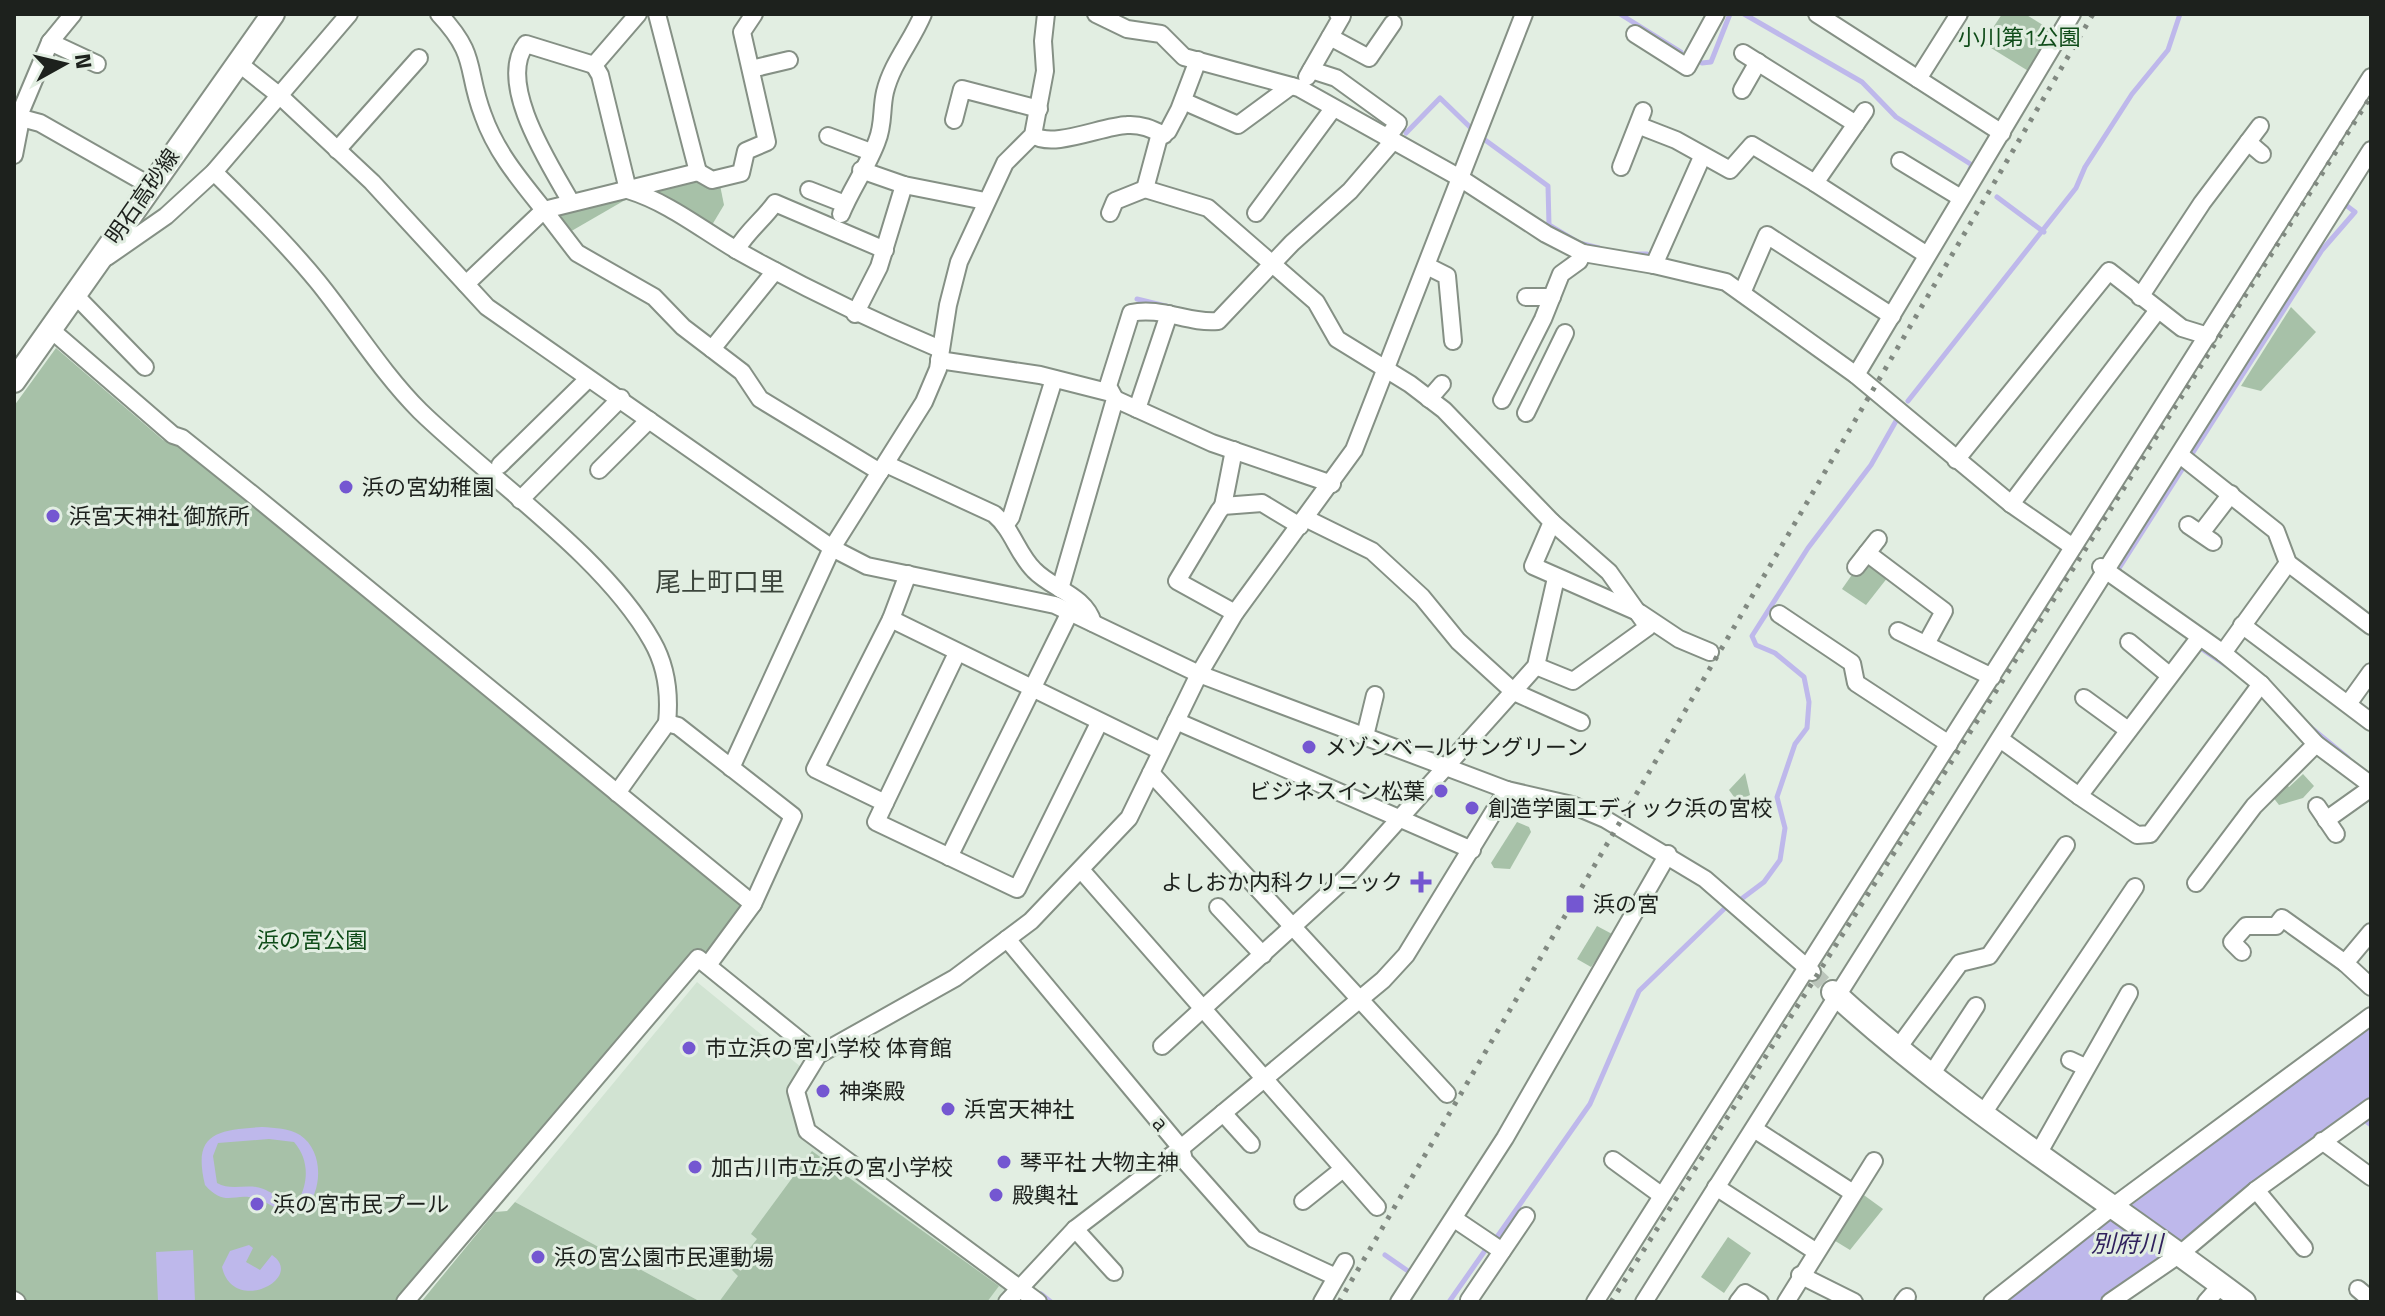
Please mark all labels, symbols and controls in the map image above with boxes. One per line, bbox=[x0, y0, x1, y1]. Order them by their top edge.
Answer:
park label: 小川第1公園 bbox=[1958, 20, 2080, 54]
north arrow bbox=[24, 24, 104, 104]
text: N bbox=[66, 51, 102, 71]
street label: 明石高砂線 bbox=[97, 141, 187, 251]
place label: 浜の宮幼稚園 bbox=[362, 470, 494, 504]
marker: 浜の宮幼稚園 bbox=[337, 478, 355, 496]
place label: 浜宮天神社 御旅所 bbox=[69, 499, 250, 533]
marker: 浜宮天神社 御旅所 bbox=[44, 507, 62, 525]
district label: 尾上町口里 bbox=[655, 562, 785, 601]
place label: メゾンベールサングリーン bbox=[1325, 730, 1588, 764]
marker: メゾンベールサングリーン bbox=[1300, 738, 1318, 756]
place label: ビジネスイン松葉 bbox=[1249, 774, 1425, 808]
marker: ビジネスイン松葉 bbox=[1432, 782, 1450, 800]
place label: 創造学園エディック浜の宮校 bbox=[1488, 791, 1772, 825]
marker: 創造学園エディック浜の宮校 bbox=[1463, 799, 1481, 817]
place label: よしおか内科クリニック bbox=[1161, 865, 1403, 899]
marker: よしおか内科クリニック bbox=[1410, 871, 1432, 893]
place label: 浜の宮 bbox=[1593, 887, 1659, 921]
marker: 浜の宮 bbox=[1564, 893, 1586, 915]
park label: 浜の宮公園 bbox=[257, 923, 367, 957]
place label: 市立浜の宮小学校 体育館 bbox=[705, 1031, 952, 1065]
marker: 市立浜の宮小学校 体育館 bbox=[680, 1039, 698, 1057]
place label: 神楽殿 bbox=[839, 1074, 905, 1108]
marker: 神楽殿 bbox=[814, 1082, 832, 1100]
place label: 浜宮天神社 bbox=[964, 1092, 1074, 1126]
marker: 浜宮天神社 bbox=[939, 1100, 957, 1118]
street label: a bbox=[1144, 1108, 1178, 1138]
place label: 琴平社 大物主神 bbox=[1020, 1145, 1179, 1179]
place label: 加古川市立浜の宮小学校 bbox=[711, 1150, 953, 1184]
marker: 琴平社 大物主神 bbox=[995, 1153, 1013, 1171]
marker: 加古川市立浜の宮小学校 bbox=[686, 1158, 704, 1176]
place label: 殿輿社 bbox=[1012, 1178, 1078, 1212]
marker: 殿輿社 bbox=[987, 1186, 1005, 1204]
place label: 浜の宮市民プール bbox=[273, 1187, 449, 1221]
marker: 浜の宮市民プール bbox=[248, 1195, 266, 1213]
water label: 別府川 bbox=[2091, 1225, 2166, 1261]
place label: 浜の宮公園市民運動場 bbox=[554, 1240, 774, 1274]
marker: 浜の宮公園市民運動場 bbox=[529, 1248, 547, 1266]

